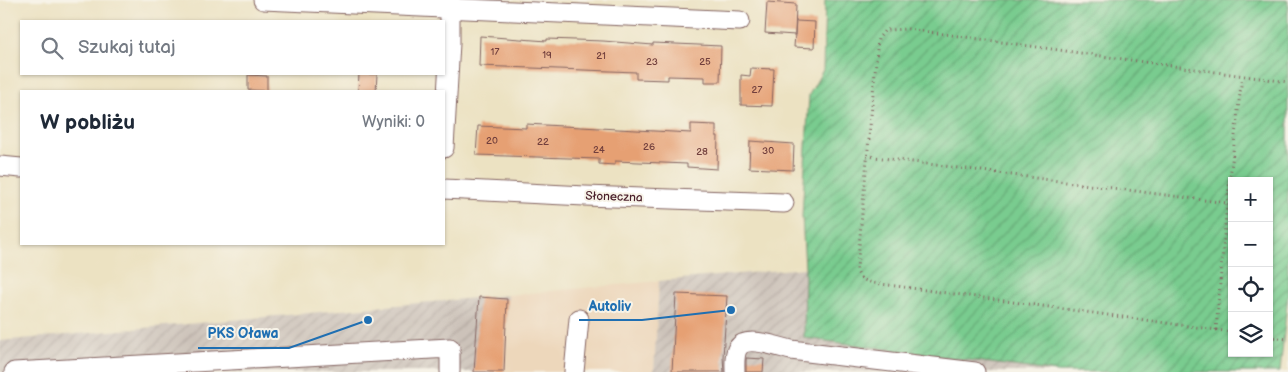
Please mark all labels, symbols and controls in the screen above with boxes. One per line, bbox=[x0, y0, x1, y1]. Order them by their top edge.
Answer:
search box bbox=[20, 20, 445, 75]
icon: search bbox=[38, 34, 66, 62]
text: Szukaj tutaj bbox=[78, 36, 175, 59]
house number: 17 bbox=[491, 46, 499, 58]
house number: 19 bbox=[542, 49, 552, 61]
house number: 21 bbox=[596, 50, 606, 62]
house number: 23 bbox=[646, 56, 658, 68]
house number: 25 bbox=[699, 56, 711, 68]
house number: 27 bbox=[752, 84, 762, 96]
text: W pobliżu bbox=[40, 110, 135, 135]
text: Wyniki: 0 bbox=[362, 113, 425, 132]
house number: 20 bbox=[486, 135, 498, 147]
house number: 22 bbox=[537, 136, 549, 148]
house number: 26 bbox=[643, 141, 655, 153]
house number: 24 bbox=[593, 144, 605, 156]
house number: 30 bbox=[762, 145, 774, 157]
house number: 28 bbox=[696, 146, 708, 158]
map controls bbox=[1228, 177, 1273, 357]
button: + bbox=[1228, 177, 1273, 222]
street label: Słoneczna bbox=[585, 189, 643, 206]
button: − bbox=[1228, 222, 1273, 267]
button: locate bbox=[1228, 267, 1273, 312]
callout: Autoliv bbox=[579, 291, 642, 320]
text: Autoliv bbox=[588, 298, 631, 315]
button: layers bbox=[1228, 312, 1273, 357]
callout: PKS Oława bbox=[198, 319, 289, 348]
text: PKS Oława bbox=[207, 325, 279, 342]

